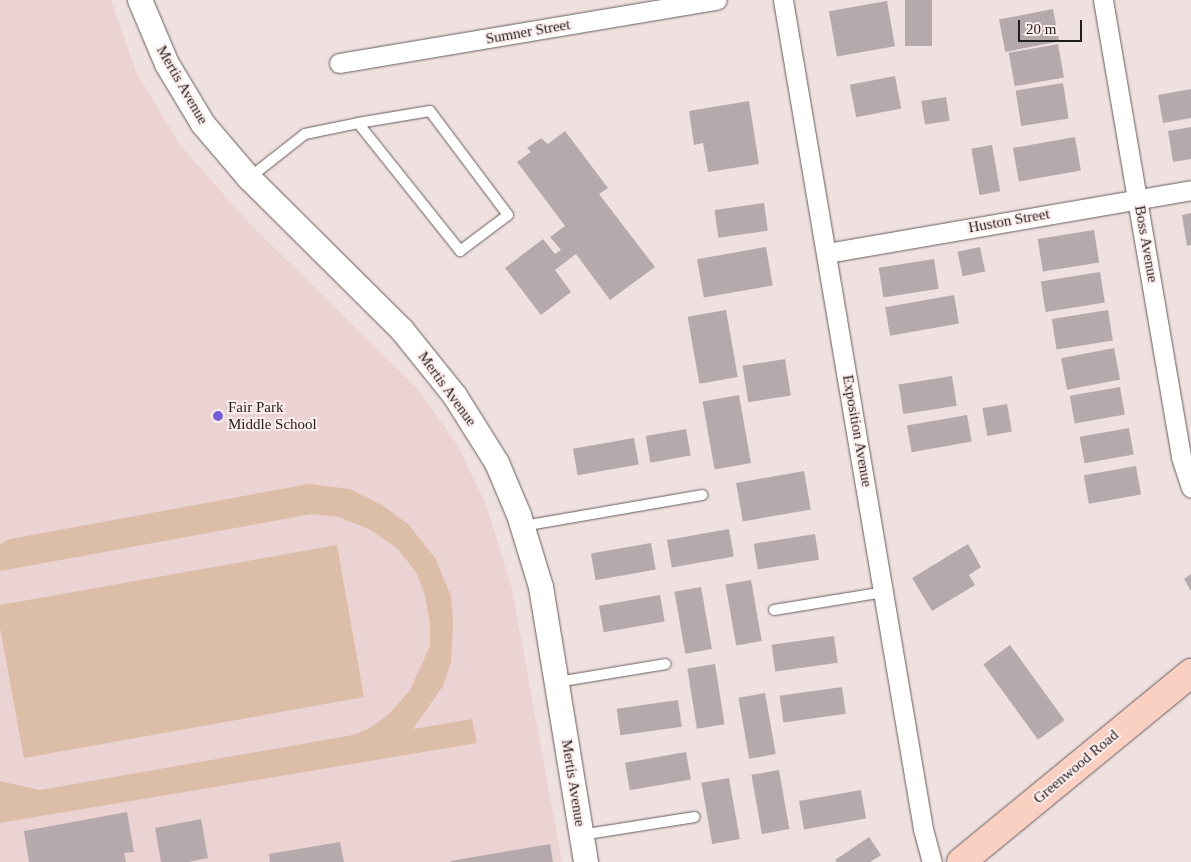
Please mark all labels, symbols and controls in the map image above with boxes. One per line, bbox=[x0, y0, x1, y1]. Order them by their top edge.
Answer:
scale bar bbox=[1021, 10, 1085, 42]
street label: Sumner Street bbox=[484, 16, 572, 48]
text: 20 m bbox=[1026, 21, 1056, 37]
street label: Mertis Avenue bbox=[152, 42, 212, 128]
street label: Boss Avenue bbox=[1130, 204, 1162, 284]
street label: Huston Street bbox=[967, 205, 1051, 237]
street label: Mertis Avenue bbox=[414, 348, 480, 430]
street label: Exposition Avenue bbox=[838, 373, 876, 489]
place label: Fair Park Middle School bbox=[228, 398, 317, 433]
marker: Fair Park Middle School bbox=[212, 410, 224, 422]
street label: Greenwood Road bbox=[1030, 726, 1122, 808]
street label: Mertis Avenue bbox=[557, 738, 589, 828]

